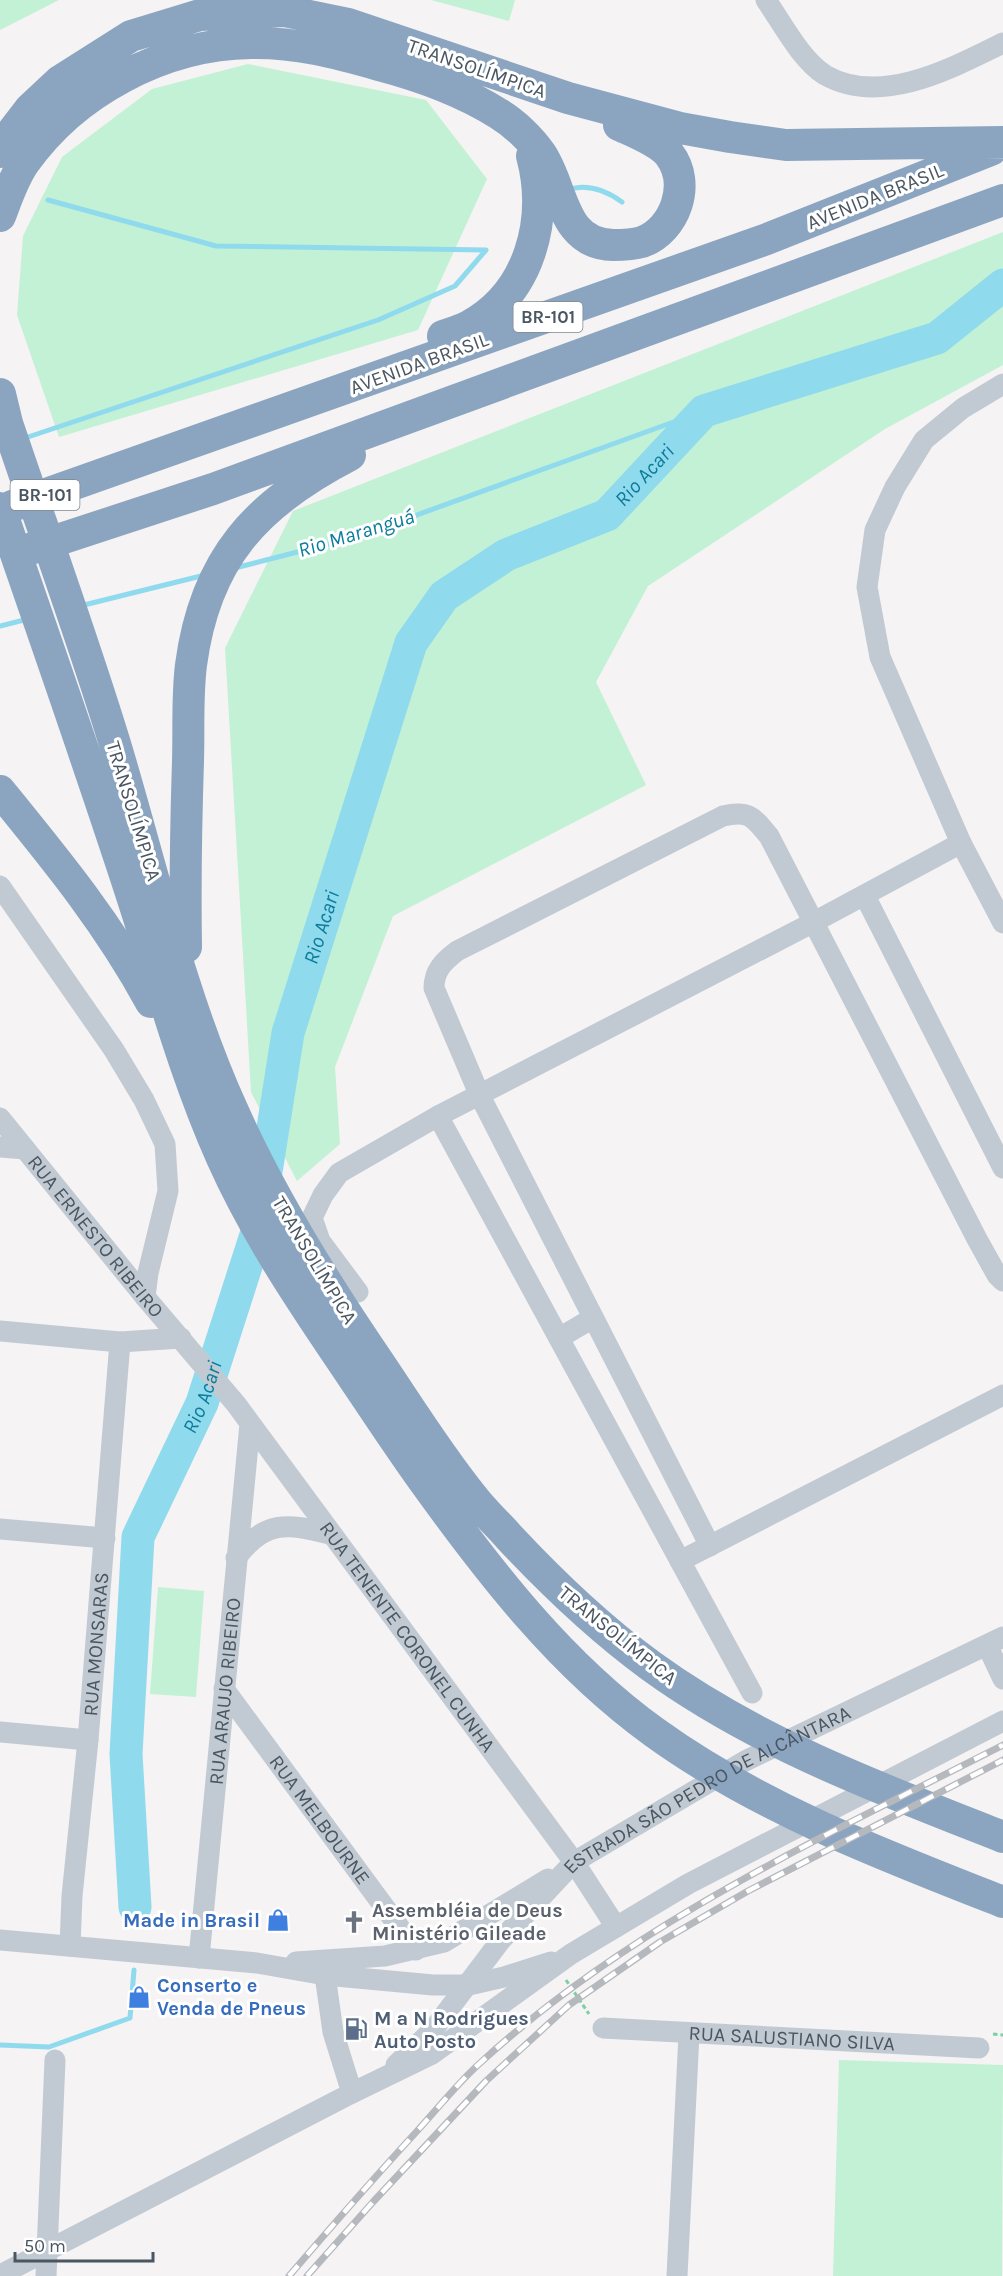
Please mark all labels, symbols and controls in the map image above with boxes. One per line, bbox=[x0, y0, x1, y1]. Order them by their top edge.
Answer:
street label: TRANSOLÍMPICA bbox=[405, 33, 549, 103]
street label: AVENIDA BRASIL bbox=[803, 158, 947, 234]
road number: BR-101 bbox=[514, 302, 582, 332]
street label: AVENIDA BRASIL bbox=[347, 328, 492, 399]
water label: Rio Acari bbox=[610, 439, 679, 511]
road number: BR-101 bbox=[10, 480, 80, 510]
water label: Rio Maranguá bbox=[295, 504, 417, 562]
street label: TRANSOLÍMPICA bbox=[101, 738, 167, 884]
water label: Rio Acari bbox=[298, 887, 344, 967]
street label: RUA ERNESTO RIBEIRO bbox=[23, 1151, 168, 1322]
street label: TRANSOLÍMPICA bbox=[267, 1192, 363, 1328]
water label: Rio Acari bbox=[177, 1357, 227, 1437]
street label: RUA TENENTE CORONEL CUNHA bbox=[315, 1517, 500, 1757]
street label: RUA MONSARAS bbox=[79, 1571, 113, 1717]
street label: TRANSOLÍMPICA bbox=[554, 1580, 682, 1690]
street label: RUA ARAUJO RIBEIRO bbox=[205, 1597, 245, 1786]
street label: ESTRADA SÃO PEDRO DE ALCÂNTARA bbox=[558, 1701, 854, 1878]
street label: RUA MELBOURNE bbox=[264, 1751, 375, 1889]
place label: Assembléia de Deus Ministério Gileade bbox=[372, 1899, 563, 1945]
shop icon: Made in Brasil bbox=[265, 1907, 291, 1933]
place label: Made in Brasil bbox=[123, 1909, 260, 1932]
church icon: Assembléia de Deus Ministério Gileade bbox=[341, 1909, 367, 1935]
place label: Conserto e Venda de Pneus bbox=[157, 1974, 306, 2020]
shop icon: Conserto e Venda de Pneus bbox=[126, 1984, 152, 2010]
place label: M a N Rodrigues Auto Posto bbox=[374, 2007, 529, 2053]
fuel station icon: M a N Rodrigues Auto Posto bbox=[343, 2016, 369, 2042]
street label: RUA SALUSTIANO SILVA bbox=[688, 2022, 895, 2056]
scale bar bbox=[15, 2225, 153, 2263]
text: 50 m bbox=[24, 2235, 66, 2257]

